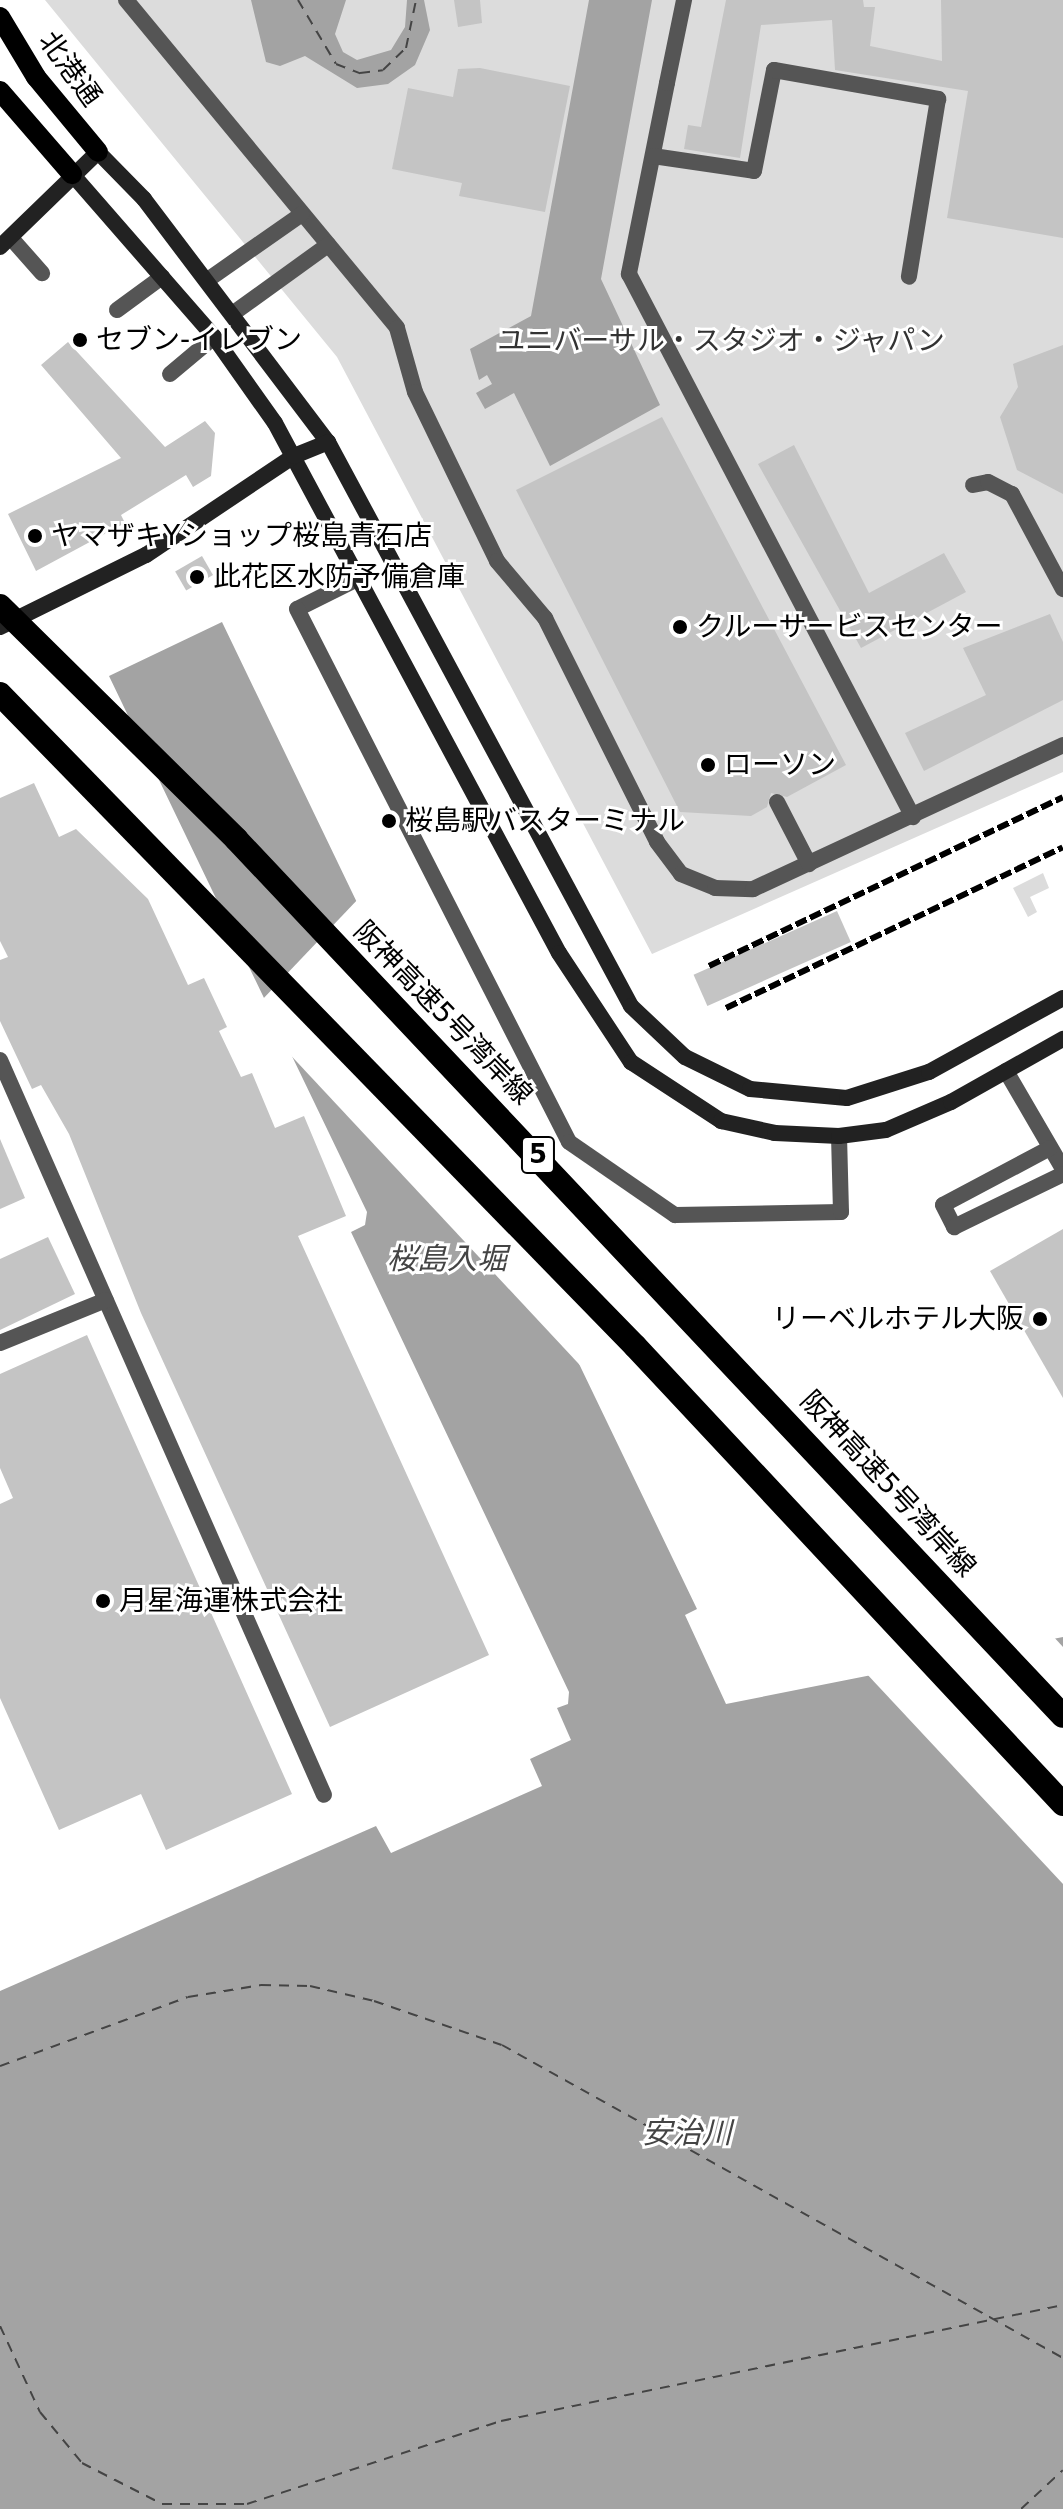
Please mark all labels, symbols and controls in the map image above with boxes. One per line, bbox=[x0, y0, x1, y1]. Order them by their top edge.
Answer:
street label: 北港通 bbox=[32, 25, 108, 113]
place label: セブン-イレブン bbox=[96, 323, 302, 357]
park label: ユニバーサル・スタジオ・ジャパン bbox=[497, 324, 945, 358]
marker: セブン-イレブン bbox=[71, 331, 89, 349]
place label: ヤマザキYショップ桜島青石店 bbox=[51, 519, 432, 553]
marker: ヤマザキYショップ桜島青石店 bbox=[26, 527, 44, 545]
place label: 此花区水防予備倉庫 bbox=[213, 560, 465, 594]
marker: 此花区水防予備倉庫 bbox=[188, 568, 206, 586]
place label: クルーサービスセンター bbox=[696, 610, 1004, 644]
marker: クルーサービスセンター bbox=[671, 618, 689, 636]
place label: ローソン bbox=[724, 748, 836, 782]
marker: ローソン bbox=[699, 756, 717, 774]
place label: 桜島駅バスターミナル bbox=[405, 804, 685, 838]
marker: 桜島駅バスターミナル bbox=[380, 812, 398, 830]
street label: 阪神高速5号湾岸線 bbox=[347, 914, 539, 1112]
road number: 5 bbox=[520, 1133, 556, 1177]
water label: 桜島入堀 bbox=[387, 1241, 507, 1277]
place label: リーベルホテル大阪 bbox=[772, 1302, 1024, 1336]
marker: リーベルホテル大阪 bbox=[1031, 1310, 1049, 1328]
street label: 阪神高速5号湾岸線 bbox=[793, 1384, 983, 1584]
place label: 月星海運株式会社 bbox=[119, 1584, 343, 1618]
marker: 月星海運株式会社 bbox=[94, 1592, 112, 1610]
water label: 安治川 bbox=[642, 2115, 732, 2151]

